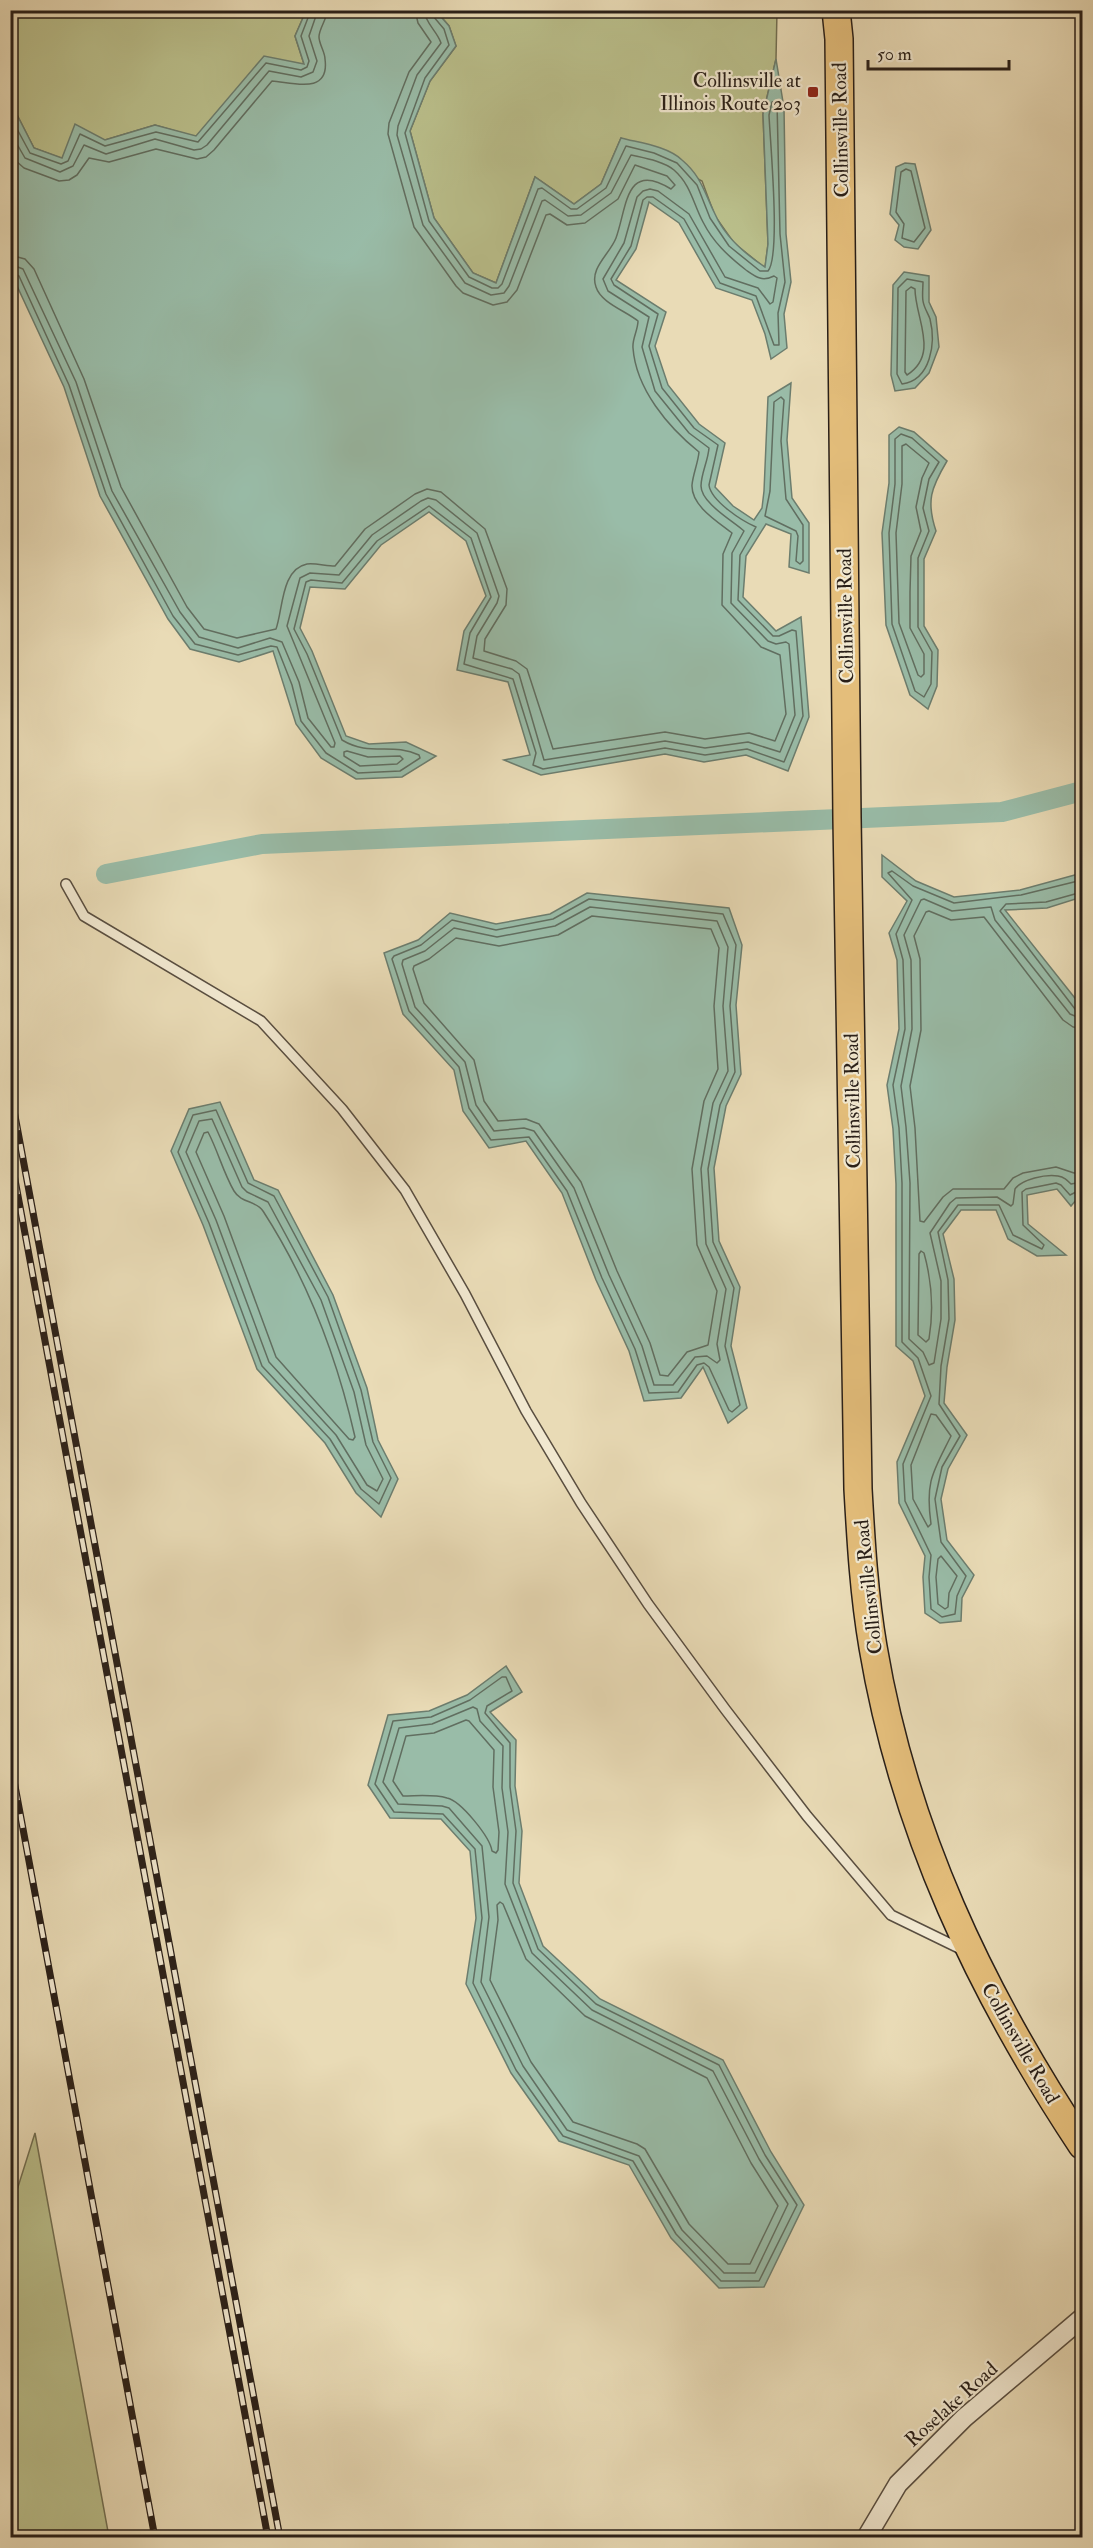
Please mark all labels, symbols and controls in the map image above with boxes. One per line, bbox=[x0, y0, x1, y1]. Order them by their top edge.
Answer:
scale bar bbox=[868, 33, 1009, 71]
text: 50 m bbox=[877, 43, 912, 66]
street label: Collinsville Road bbox=[827, 62, 854, 198]
place label: Collinsville at Illinois Route 203 bbox=[660, 68, 802, 116]
marker: Collinsville at Illinois Route 203 bbox=[806, 85, 820, 99]
street label: Collinsville Road bbox=[832, 548, 859, 684]
street label: Collinsville Road bbox=[839, 1033, 866, 1169]
street label: Collinsville Road bbox=[849, 1518, 888, 1656]
street label: Collinsville Road bbox=[976, 1978, 1065, 2108]
street label: Roselake Road bbox=[900, 2356, 1003, 2452]

